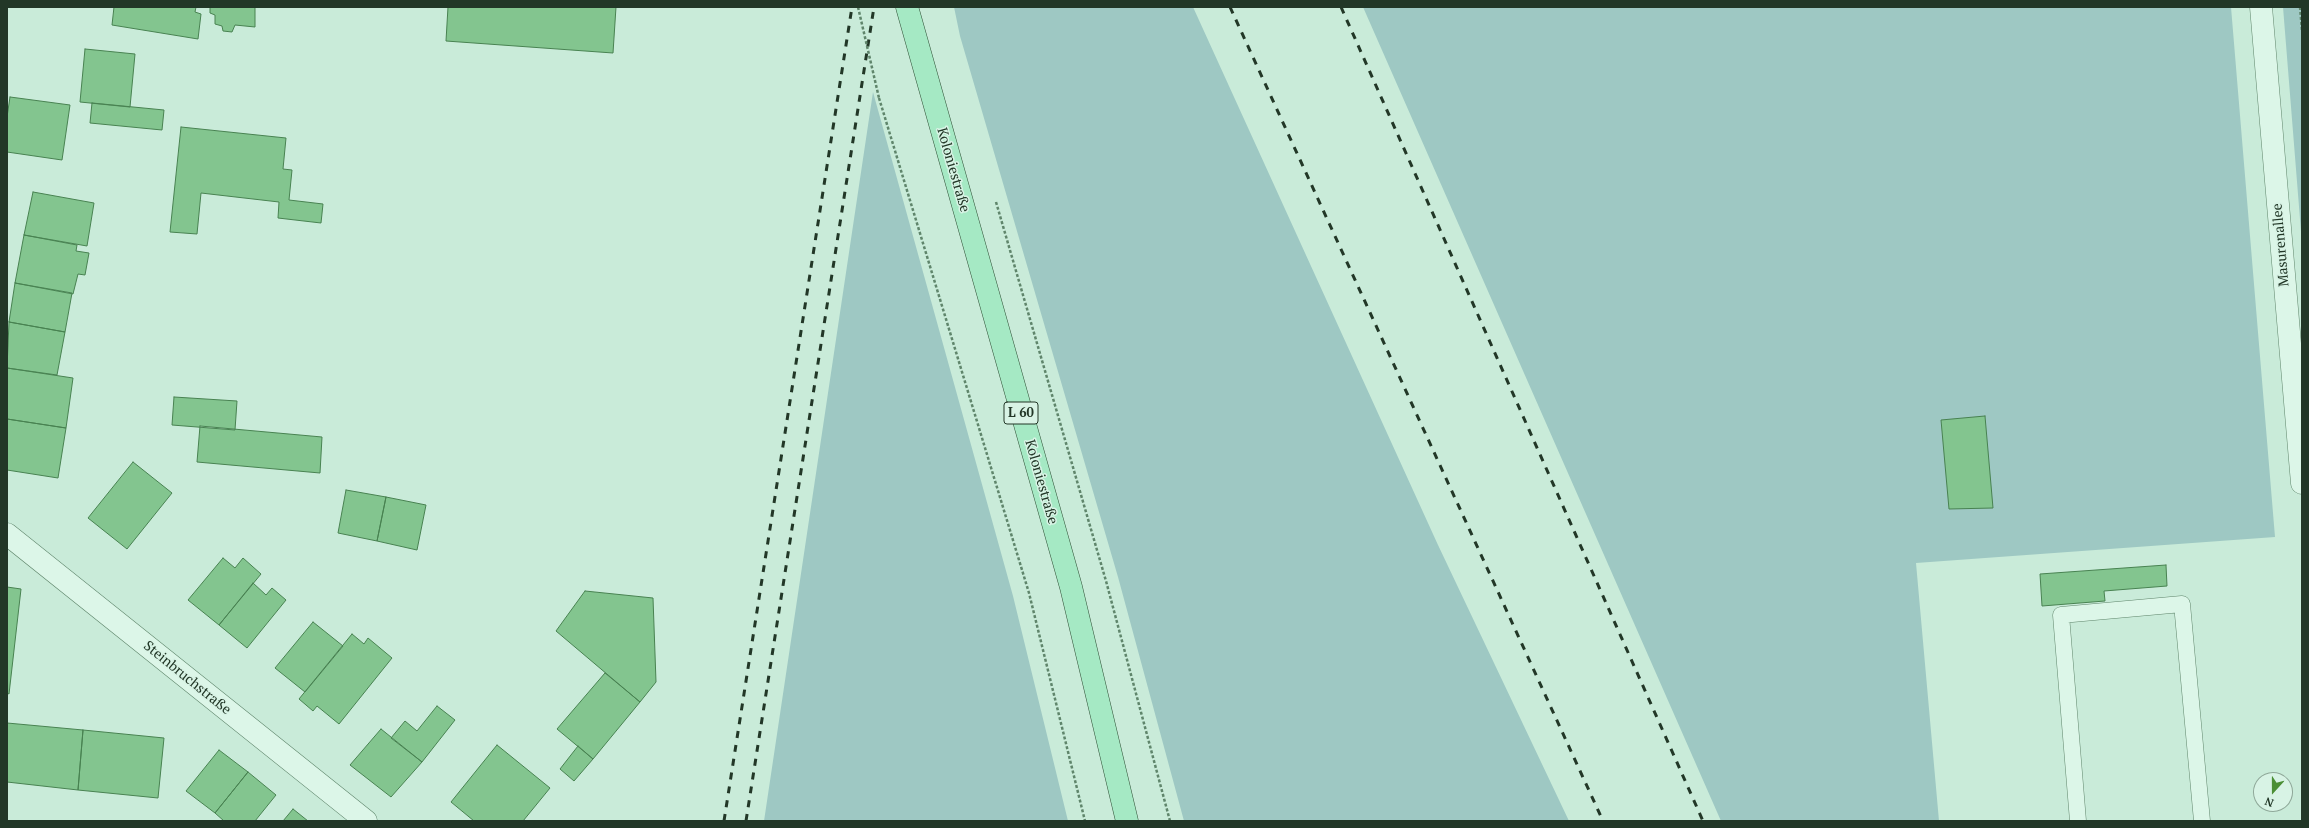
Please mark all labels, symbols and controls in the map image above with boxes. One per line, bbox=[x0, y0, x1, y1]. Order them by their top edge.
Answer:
street label: Koloniestraße bbox=[933, 126, 973, 214]
street label: Masurenallee bbox=[2269, 203, 2293, 287]
road number: L 60 bbox=[1004, 402, 1038, 424]
street label: Koloniestraße bbox=[1021, 438, 1061, 526]
street label: Steinbruchstraße bbox=[140, 638, 234, 718]
north arrow bbox=[2253, 772, 2293, 812]
text: N bbox=[2263, 794, 2275, 810]

